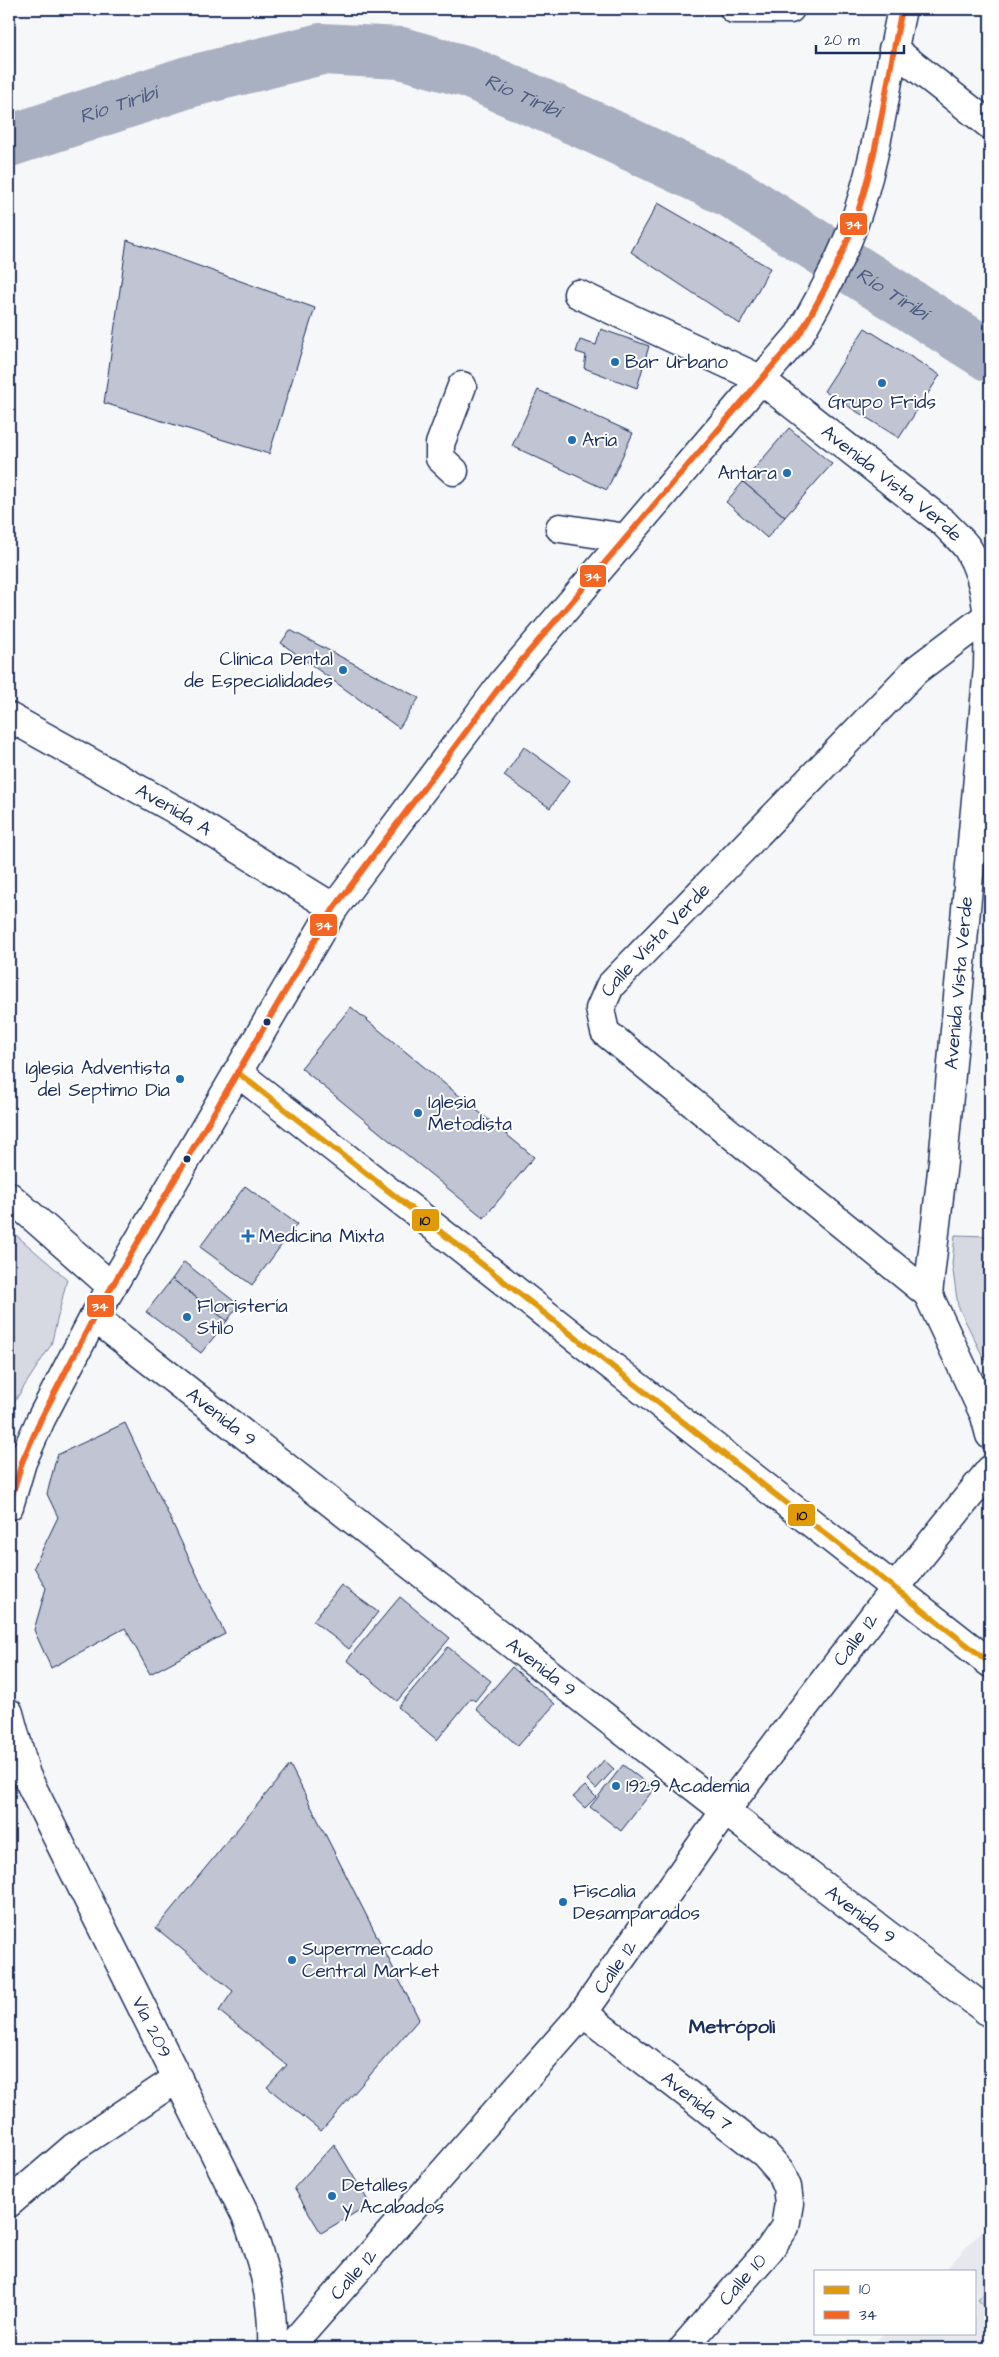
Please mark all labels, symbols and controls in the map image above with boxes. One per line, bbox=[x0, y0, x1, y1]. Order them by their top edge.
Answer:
scale bar bbox=[816, 22, 904, 54]
text: 20 m bbox=[824, 30, 860, 51]
water label: Río Tiribí bbox=[480, 67, 569, 127]
water label: Río Tiribí bbox=[76, 78, 165, 131]
line badge: 34 bbox=[839, 212, 868, 236]
text: 34 bbox=[845, 215, 863, 235]
water label: Río Tiribí bbox=[851, 261, 937, 329]
place label: Bar Urbano bbox=[625, 349, 728, 376]
marker: Bar Urbano bbox=[609, 356, 621, 368]
marker: Grupo Frids bbox=[876, 377, 888, 389]
place label: Grupo Frids bbox=[828, 389, 936, 416]
street label: Avenida Vista Verde bbox=[816, 418, 968, 548]
place label: Aria bbox=[582, 427, 618, 454]
marker: Aria bbox=[566, 434, 578, 446]
place label: Antara bbox=[718, 460, 777, 487]
marker: Antara bbox=[781, 467, 793, 479]
line badge: 34 bbox=[579, 564, 607, 588]
text: 34 bbox=[584, 567, 602, 587]
place label: Clínica Dental de Especialidades bbox=[184, 646, 333, 695]
marker: Clínica Dental de Especialidades bbox=[337, 664, 349, 676]
street label: Avenida A bbox=[131, 777, 217, 842]
street label: Calle Vista Verde bbox=[594, 877, 716, 1001]
street label: Avenida Vista Verde bbox=[938, 895, 980, 1071]
line badge: 34 bbox=[309, 913, 338, 937]
text: 34 bbox=[315, 916, 333, 936]
unlabelled marker bbox=[262, 1017, 272, 1027]
place label: Iglesia Adventista del Septimo Dia bbox=[25, 1055, 170, 1104]
marker: Iglesia Adventista del Septimo Dia bbox=[174, 1073, 186, 1085]
place label: Iglesia Metodista bbox=[428, 1089, 512, 1138]
marker: Iglesia Metodista bbox=[412, 1107, 424, 1119]
unlabelled marker bbox=[182, 1154, 192, 1164]
line badge: 10 bbox=[411, 1208, 440, 1232]
text: 10 bbox=[420, 1211, 430, 1231]
place label: Medicina Mixta bbox=[259, 1223, 385, 1250]
marker: Medicina Mixta bbox=[241, 1229, 255, 1243]
place label: Floristería Stilo bbox=[197, 1293, 288, 1342]
line badge: 34 bbox=[86, 1294, 115, 1318]
text: 34 bbox=[91, 1297, 109, 1317]
marker: Floristería Stilo bbox=[181, 1311, 193, 1323]
street label: Avenida 9 bbox=[181, 1381, 262, 1453]
line badge: 10 bbox=[787, 1503, 816, 1527]
text: 10 bbox=[797, 1506, 807, 1526]
street label: Calle 12 bbox=[827, 1607, 885, 1672]
street label: Avenida 9 bbox=[500, 1631, 582, 1703]
place label: 1929 Academia bbox=[626, 1773, 750, 1800]
marker: 1929 Academia bbox=[610, 1780, 622, 1792]
place label: Fiscalia Desamparados bbox=[573, 1878, 700, 1927]
street label: Avenida 9 bbox=[820, 1879, 902, 1950]
marker: Fiscalia Desamparados bbox=[557, 1896, 569, 1908]
street label: Calle 12 bbox=[587, 1934, 644, 1999]
place label: Supermercado Central Market bbox=[302, 1936, 439, 1985]
marker: Supermercado Central Market bbox=[286, 1954, 298, 1966]
street label: Vía 209 bbox=[125, 1992, 179, 2063]
district label: Metrópoli bbox=[689, 2013, 776, 2041]
street label: Avenida 7 bbox=[656, 2065, 738, 2138]
place label: Detalles y Acabados bbox=[342, 2172, 444, 2222]
marker: Detalles y Acabados bbox=[326, 2190, 338, 2202]
street label: Calle 12 bbox=[324, 2243, 384, 2306]
street label: Calle 10 bbox=[713, 2248, 773, 2312]
legend bbox=[814, 2270, 976, 2334]
text: 10 bbox=[859, 2279, 871, 2300]
text: 34 bbox=[859, 2305, 877, 2326]

